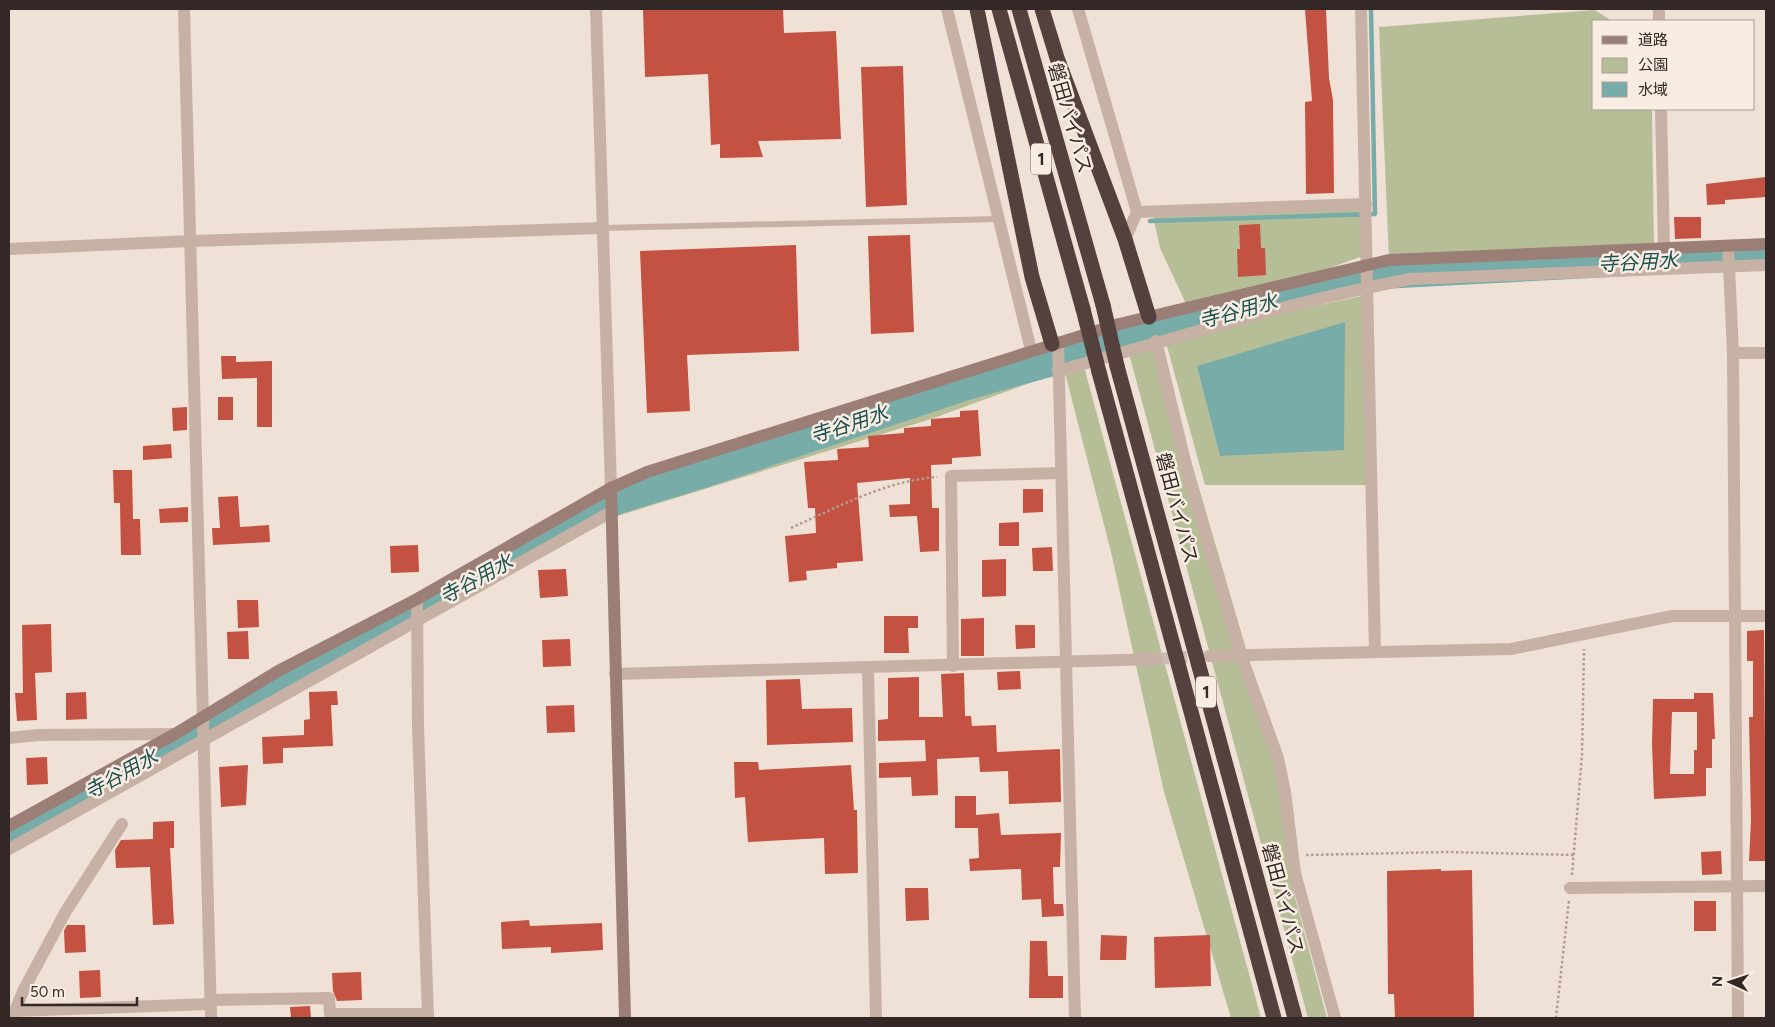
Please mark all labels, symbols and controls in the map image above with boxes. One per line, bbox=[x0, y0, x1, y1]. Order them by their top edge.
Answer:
legend bbox=[1592, 20, 1755, 110]
text: 道路 bbox=[1638, 31, 1668, 49]
text: 公園 bbox=[1638, 56, 1668, 74]
street label: 磐田バイパス bbox=[1043, 60, 1097, 176]
text: 水域 bbox=[1638, 81, 1668, 99]
road number: 1 bbox=[1031, 144, 1051, 174]
water label: 寺谷用水 bbox=[1597, 248, 1681, 276]
water label: 寺谷用水 bbox=[1196, 289, 1282, 333]
water label: 寺谷用水 bbox=[807, 400, 893, 448]
street label: 磐田バイパス bbox=[1151, 450, 1203, 566]
water label: 寺谷用水 bbox=[435, 548, 519, 609]
road number: 1 bbox=[1196, 676, 1216, 708]
water label: 寺谷用水 bbox=[80, 743, 164, 804]
street label: 磐田バイパス bbox=[1257, 841, 1309, 957]
north arrow bbox=[1705, 957, 1755, 1007]
scale bar bbox=[22, 974, 138, 1006]
text: N bbox=[1709, 975, 1726, 987]
text: 50 m bbox=[30, 983, 65, 1001]

